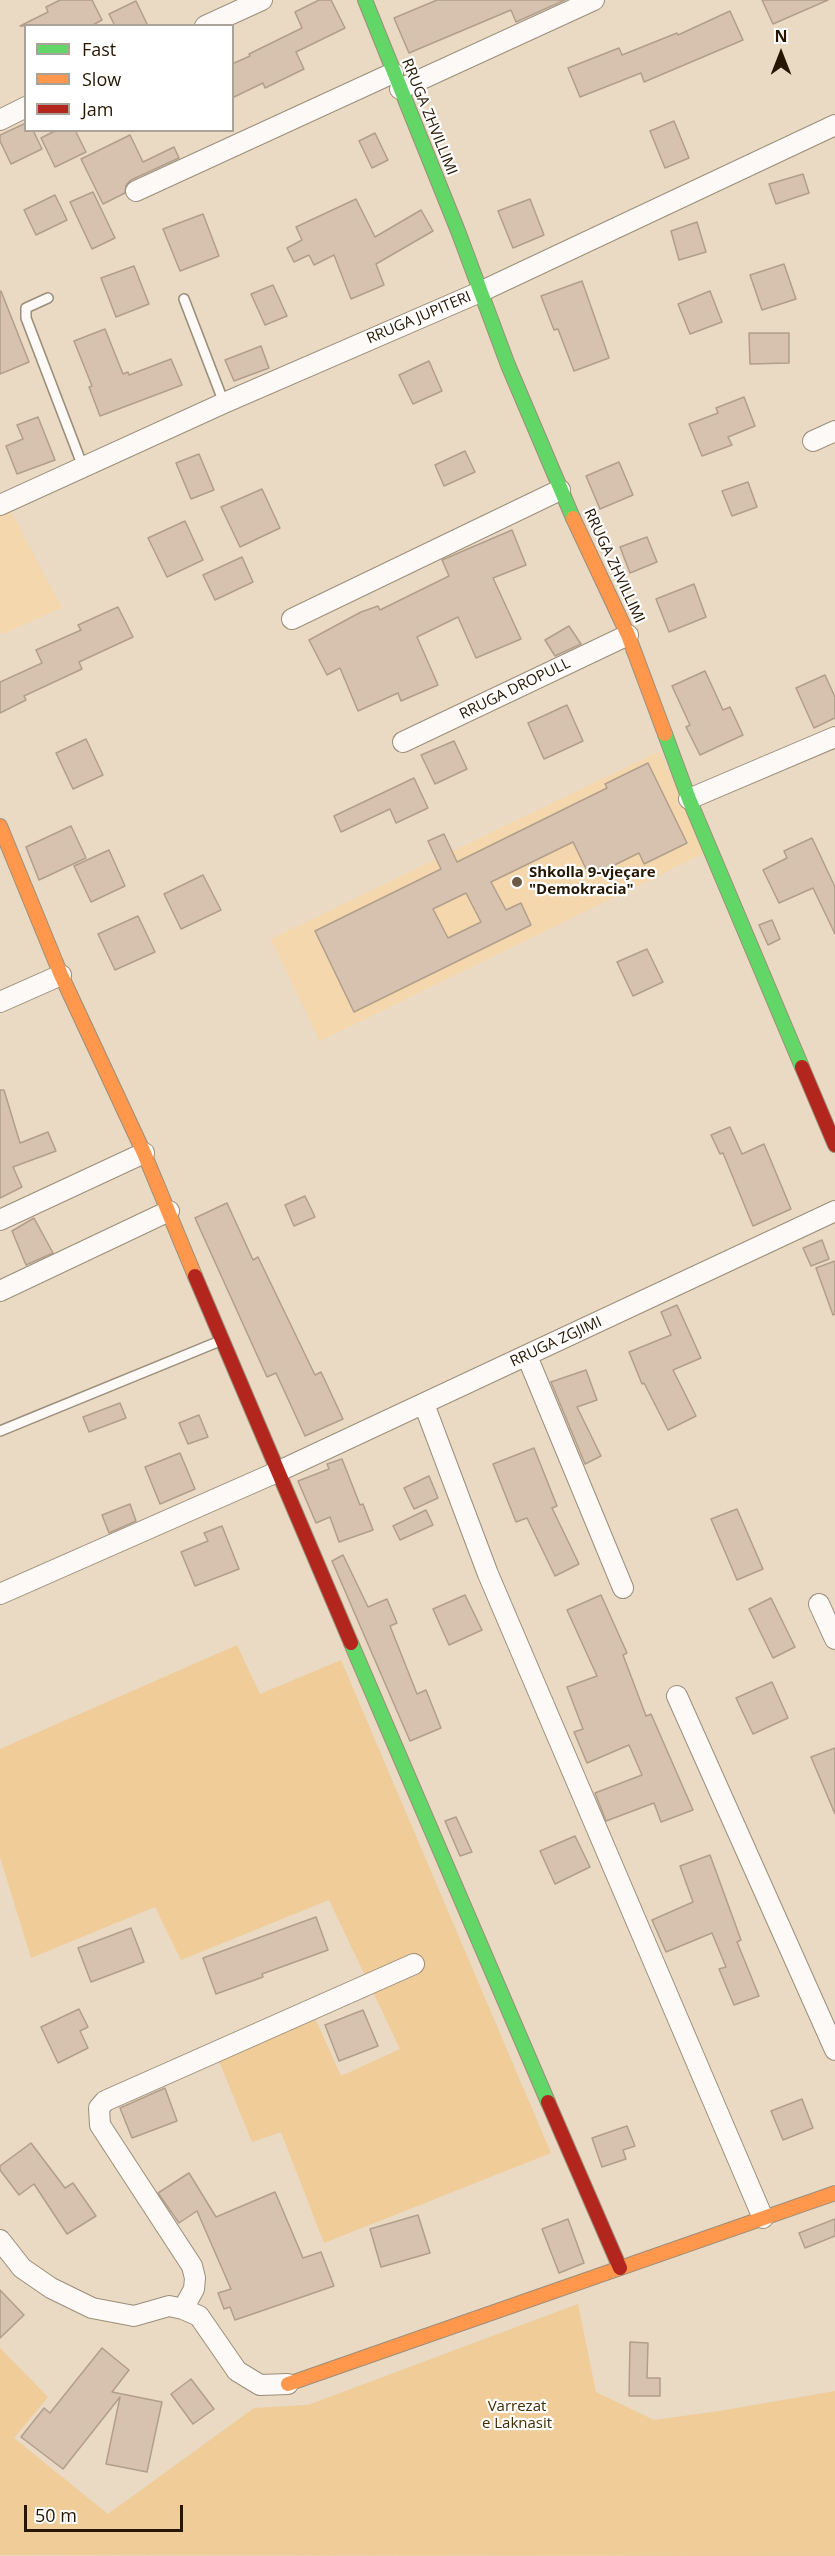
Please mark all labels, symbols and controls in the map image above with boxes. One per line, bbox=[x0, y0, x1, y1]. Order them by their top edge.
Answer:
legend bbox=[24, 24, 234, 132]
north arrow bbox=[751, 24, 811, 84]
text: N bbox=[774, 25, 788, 47]
text: Fast bbox=[82, 37, 116, 61]
street label: RRUGA ZHVILLIMI bbox=[397, 56, 461, 178]
text: Slow bbox=[82, 67, 121, 91]
text: Jam bbox=[82, 97, 114, 121]
street label: RRUGA JUPITERI bbox=[364, 288, 474, 348]
street label: RRUGA ZHVILLIMI bbox=[580, 506, 648, 626]
street label: RRUGA DROPULL bbox=[457, 654, 573, 724]
place label: Shkolla 9-vjeçare "Demokracia" bbox=[529, 864, 656, 899]
marker: Shkolla 9-vjeçare "Demokracia" bbox=[510, 875, 524, 889]
street label: RRUGA ZGJIMI bbox=[507, 1313, 605, 1371]
park label: Varrezat e Laknasit bbox=[482, 2398, 552, 2433]
scale bar bbox=[27, 2493, 186, 2531]
text: 50 m bbox=[35, 2503, 77, 2527]

